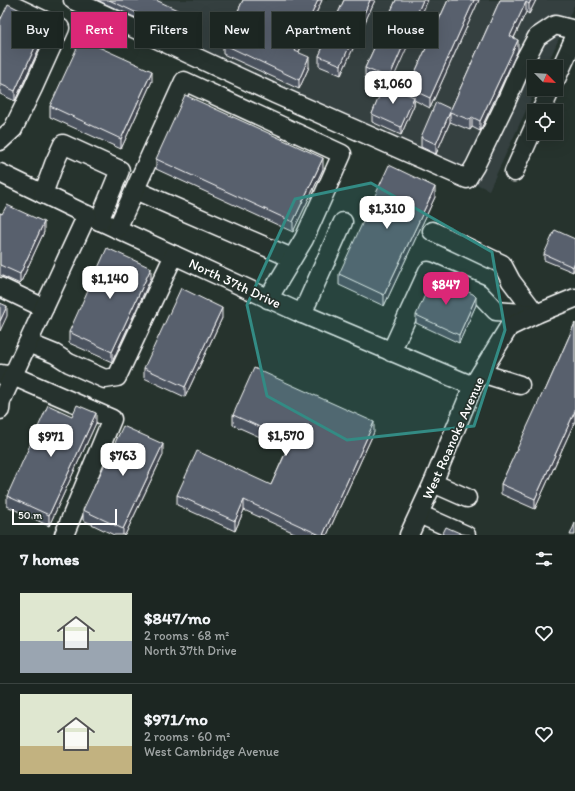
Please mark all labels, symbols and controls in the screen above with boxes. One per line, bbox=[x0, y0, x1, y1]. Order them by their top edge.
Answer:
chip: Buy bbox=[12, 12, 63, 48]
chip: Rent bbox=[71, 12, 127, 48]
chip: Filters bbox=[135, 12, 202, 48]
chip: New bbox=[210, 12, 264, 48]
chip: Apartment bbox=[272, 12, 365, 48]
chip: House bbox=[373, 12, 438, 48]
north arrow bbox=[527, 60, 563, 96]
map controls bbox=[527, 60, 563, 140]
pin: $1,060 bbox=[360, 71, 426, 105]
text: $1,060 bbox=[374, 76, 412, 91]
button: locate bbox=[527, 104, 563, 140]
pin: $1,310 bbox=[354, 196, 420, 230]
text: $1,310 bbox=[369, 201, 405, 216]
street label: North 37th Drive bbox=[186, 255, 284, 312]
pin: $1,140 bbox=[77, 266, 143, 300]
text: $1,140 bbox=[91, 271, 129, 286]
pin: $847 bbox=[422, 272, 470, 306]
text: $847 bbox=[432, 277, 460, 292]
street label: West Roanoke Avenue bbox=[419, 374, 488, 502]
pin: $1,570 bbox=[253, 423, 319, 457]
pin: $971 bbox=[27, 424, 75, 458]
text: $1,570 bbox=[268, 428, 305, 443]
text: $971 bbox=[38, 429, 64, 444]
pin: $763 bbox=[99, 443, 147, 477]
text: $763 bbox=[109, 448, 137, 463]
scale bar bbox=[12, 507, 117, 526]
text: 50 m bbox=[18, 509, 42, 522]
icon: filters bbox=[533, 548, 555, 570]
text: 7 homes bbox=[20, 549, 80, 569]
text: $847/mo bbox=[144, 608, 211, 628]
icon: home bbox=[52, 609, 100, 657]
icon: heart bbox=[533, 622, 555, 644]
text: 2 rooms · 68 m² bbox=[144, 628, 229, 643]
text: North 37th Drive bbox=[144, 643, 237, 658]
text: $971/mo bbox=[144, 709, 208, 729]
icon: home bbox=[52, 710, 100, 758]
icon: heart bbox=[533, 723, 555, 745]
text: 2 rooms · 60 m² bbox=[144, 729, 230, 744]
text: West Cambridge Avenue bbox=[144, 744, 279, 759]

